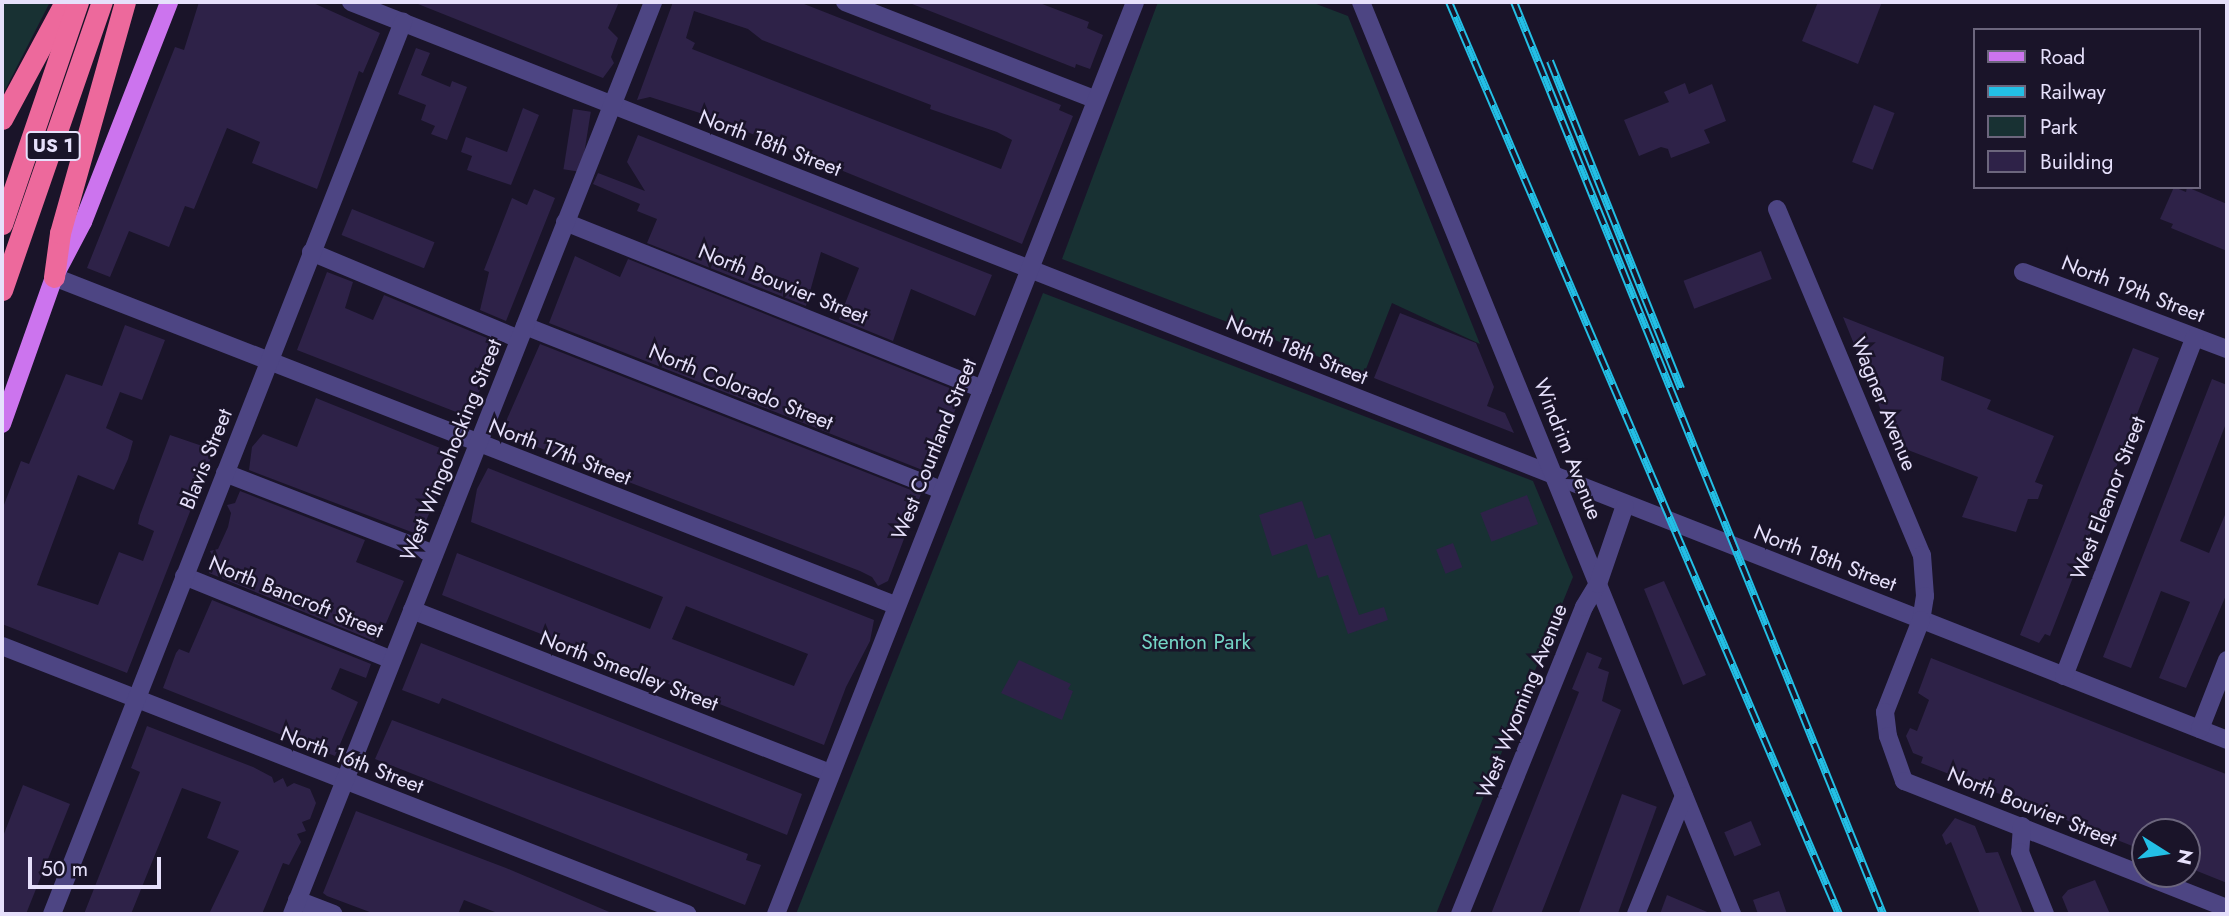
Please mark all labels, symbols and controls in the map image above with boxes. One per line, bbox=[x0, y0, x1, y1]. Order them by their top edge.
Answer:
legend bbox=[1974, 28, 2201, 189]
text: Road bbox=[2040, 42, 2085, 72]
text: Railway bbox=[2040, 77, 2106, 107]
street label: North 18th Street bbox=[695, 104, 845, 182]
text: Park bbox=[2040, 112, 2077, 142]
road number: US 1 bbox=[25, 130, 81, 162]
text: Building bbox=[2040, 147, 2113, 177]
street label: North Bouvier Street bbox=[695, 238, 871, 330]
street label: North 19th Street bbox=[2058, 250, 2208, 328]
street label: North 18th Street bbox=[1222, 310, 1372, 390]
street label: Wagner Avenue bbox=[1846, 334, 1922, 474]
street label: West Wingohocking Street bbox=[395, 335, 507, 565]
street label: North Colorado Street bbox=[645, 338, 837, 436]
street label: West Courtland Street bbox=[886, 355, 982, 543]
street label: Windrim Avenue bbox=[1528, 375, 1608, 523]
street label: Blavis Street bbox=[174, 405, 238, 513]
street label: North 17th Street bbox=[485, 413, 635, 491]
street label: West Eleanor Street bbox=[2065, 413, 2151, 583]
street label: North 18th Street bbox=[1750, 519, 1900, 597]
street label: North Bancroft Street bbox=[205, 550, 387, 644]
street label: West Wyoming Avenue bbox=[1471, 600, 1573, 802]
street label: North Smedley Street bbox=[536, 625, 722, 717]
park label: Stenton Park bbox=[1141, 629, 1251, 655]
street label: North 16th Street bbox=[277, 721, 427, 799]
street label: North Bouvier Street bbox=[1944, 761, 2120, 853]
north arrow bbox=[2131, 818, 2201, 888]
scale bar bbox=[32, 842, 164, 886]
text: N bbox=[2170, 847, 2200, 867]
text: 50 m bbox=[41, 854, 88, 884]

